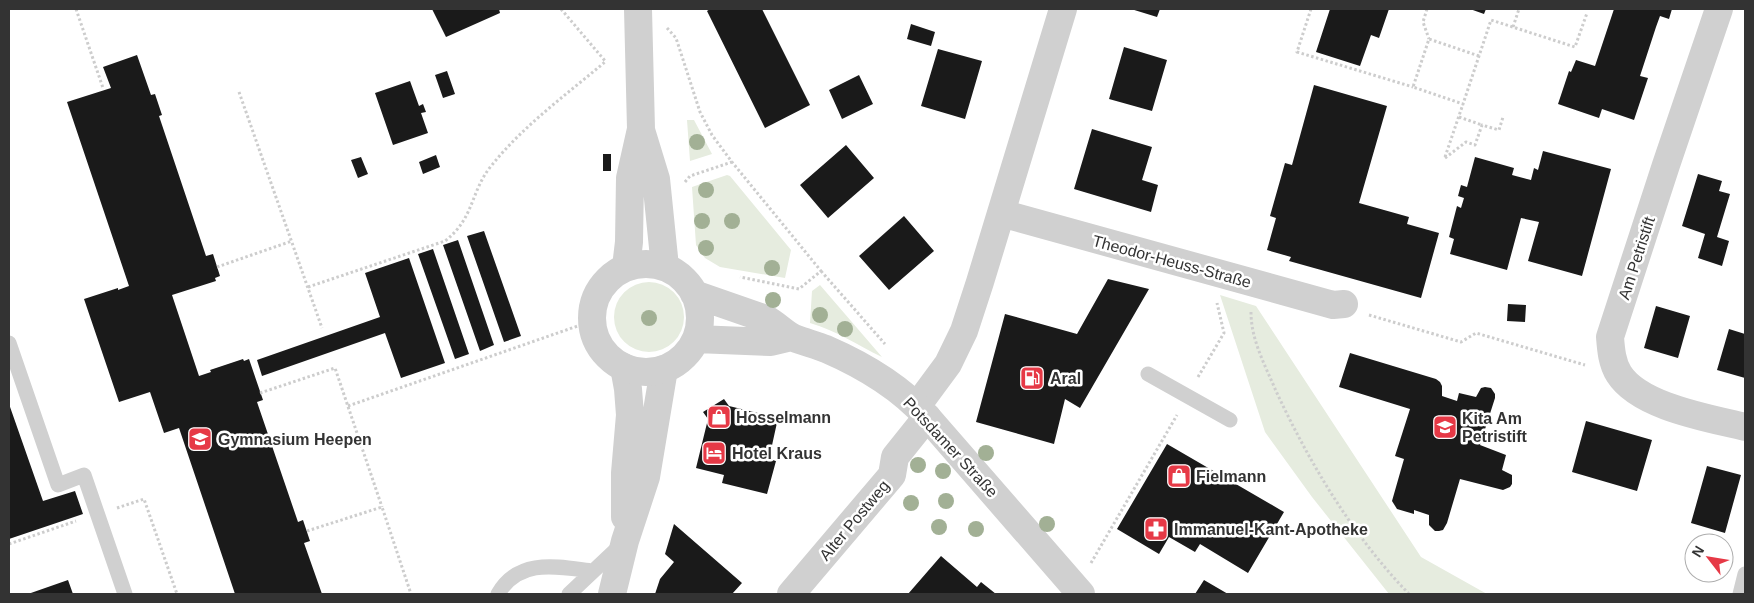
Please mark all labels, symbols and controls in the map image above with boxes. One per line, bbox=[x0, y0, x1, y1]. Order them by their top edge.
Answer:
street label: Am Petristift bbox=[1615, 214, 1658, 302]
street label: Theodor-Heuss-Straße bbox=[1091, 232, 1253, 291]
fuel station icon: Aral bbox=[1019, 365, 1045, 391]
place label: Aral bbox=[1050, 370, 1081, 387]
street label: Potsdamer Straße bbox=[900, 394, 1001, 501]
shop icon: Hosselmann bbox=[706, 404, 732, 430]
place label: Hosselmann bbox=[736, 409, 831, 426]
place label: Kita Am Petristift bbox=[1462, 410, 1528, 445]
school or university icon: Kita Am Petristift bbox=[1432, 414, 1458, 440]
school or university icon: Gymnasium Heepen bbox=[187, 426, 213, 452]
place label: Gymnasium Heepen bbox=[218, 431, 372, 448]
hotel icon: Hotel Kraus bbox=[701, 440, 727, 466]
place label: Hotel Kraus bbox=[732, 445, 822, 462]
shop icon: Fielmann bbox=[1166, 463, 1192, 489]
place label: Fielmann bbox=[1196, 468, 1266, 485]
street label: Alter Postweg bbox=[816, 477, 893, 564]
pharmacy icon: Immanuel-Kant-Apotheke bbox=[1143, 516, 1169, 542]
place label: Immanuel-Kant-Apotheke bbox=[1174, 521, 1368, 538]
north arrow bbox=[1684, 533, 1734, 583]
text: N bbox=[1688, 543, 1707, 560]

